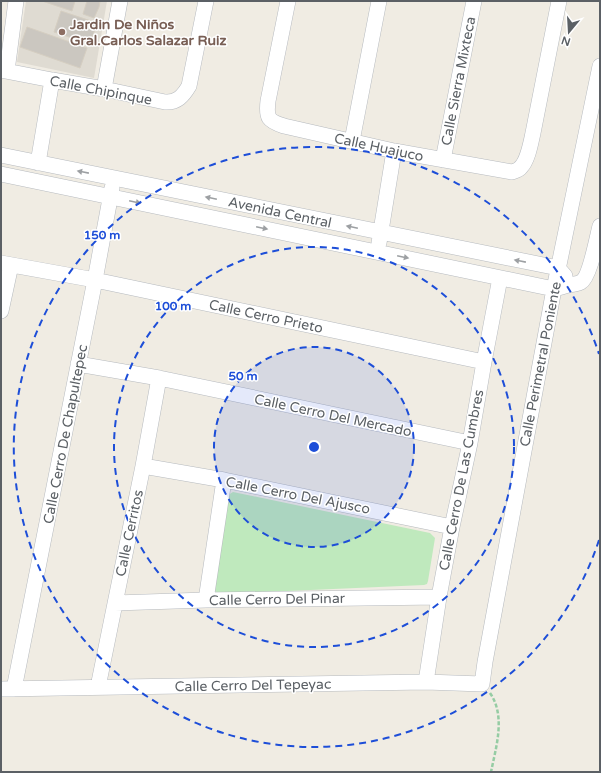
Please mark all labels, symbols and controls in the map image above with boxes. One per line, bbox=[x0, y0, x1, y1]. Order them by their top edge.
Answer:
north arrow bbox=[549, 12, 589, 52]
street label: Calle Sierra Mixteca bbox=[438, 15, 479, 147]
place label: Jardin De Niños Gral.Carlos Salazar Ruiz bbox=[69, 16, 227, 49]
marker: Jardin De Niños Gral.Carlos Salazar Ruiz bbox=[57, 27, 67, 37]
text: N bbox=[560, 33, 572, 49]
street label: Calle Chipinque bbox=[48, 72, 154, 109]
street label: Calle Huajuco bbox=[333, 130, 425, 165]
one-way arrow bbox=[77, 169, 89, 175]
street label: Avenida Central bbox=[227, 193, 333, 232]
one-way arrow bbox=[204, 195, 217, 201]
one-way arrow bbox=[129, 200, 141, 206]
one-way arrow bbox=[345, 224, 358, 230]
one-way arrow bbox=[256, 226, 269, 232]
text: 150 m bbox=[84, 228, 120, 242]
one-way arrow bbox=[397, 255, 410, 261]
one-way arrow bbox=[514, 257, 526, 263]
street label: Calle Perimetral Poniente bbox=[516, 280, 565, 448]
street label: Calle Cerro Prieto bbox=[207, 296, 324, 337]
text: 100 m bbox=[155, 299, 191, 313]
street label: Calle Cerro De Chapultepec bbox=[40, 343, 91, 525]
text: 50 m bbox=[228, 369, 258, 383]
street label: Calle Cerro De Las Cumbres bbox=[436, 388, 487, 572]
street label: Calle Cerro Del Mercado bbox=[253, 390, 413, 440]
centre of rings bbox=[307, 440, 321, 454]
street label: Calle Cerro Del Ajusco bbox=[224, 473, 371, 518]
street label: Calle Cerritos bbox=[112, 488, 147, 578]
street label: Calle Cerro Del Pinar bbox=[209, 590, 346, 609]
street label: Calle Cerro Del Tepeyac bbox=[175, 676, 331, 695]

